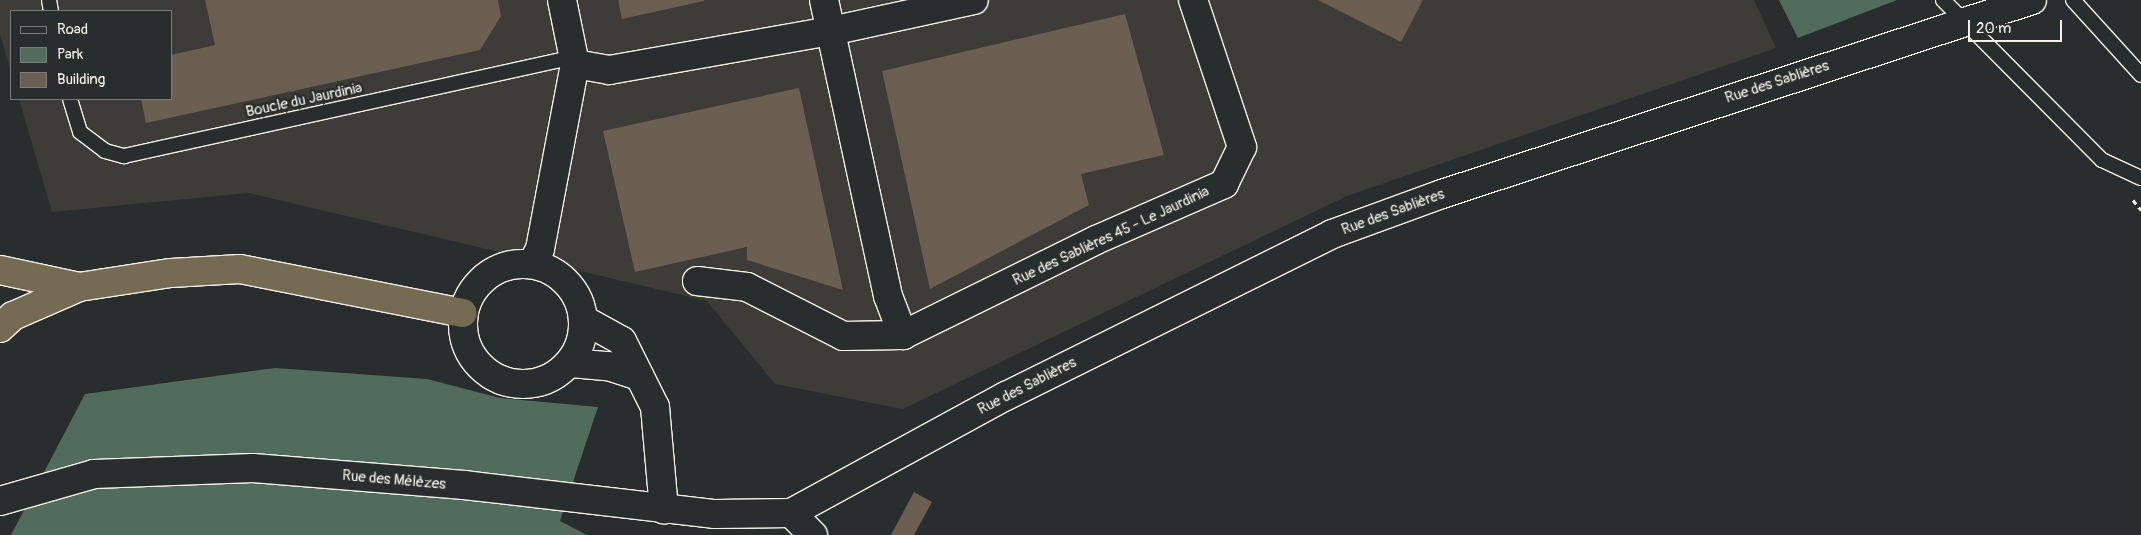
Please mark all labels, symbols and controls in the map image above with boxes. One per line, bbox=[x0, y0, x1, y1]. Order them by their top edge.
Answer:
legend bbox=[10, 10, 172, 100]
scale bar bbox=[1971, 10, 2065, 42]
text: 20 m bbox=[1976, 19, 2011, 38]
text: Road bbox=[57, 20, 88, 39]
text: Park bbox=[57, 45, 83, 64]
street label: Rue des Sablières bbox=[1723, 57, 1831, 107]
text: Building bbox=[57, 70, 105, 89]
street label: Boucle du Jaurdinia bbox=[244, 79, 364, 121]
street label: Rue des Sablières 45 - Le Jaurdinia bbox=[1010, 182, 1212, 290]
street label: Rue des Sablières bbox=[1339, 185, 1447, 239]
street label: Rue des Sablières bbox=[975, 353, 1079, 419]
street label: Rue des Mélèzes bbox=[341, 467, 447, 493]

